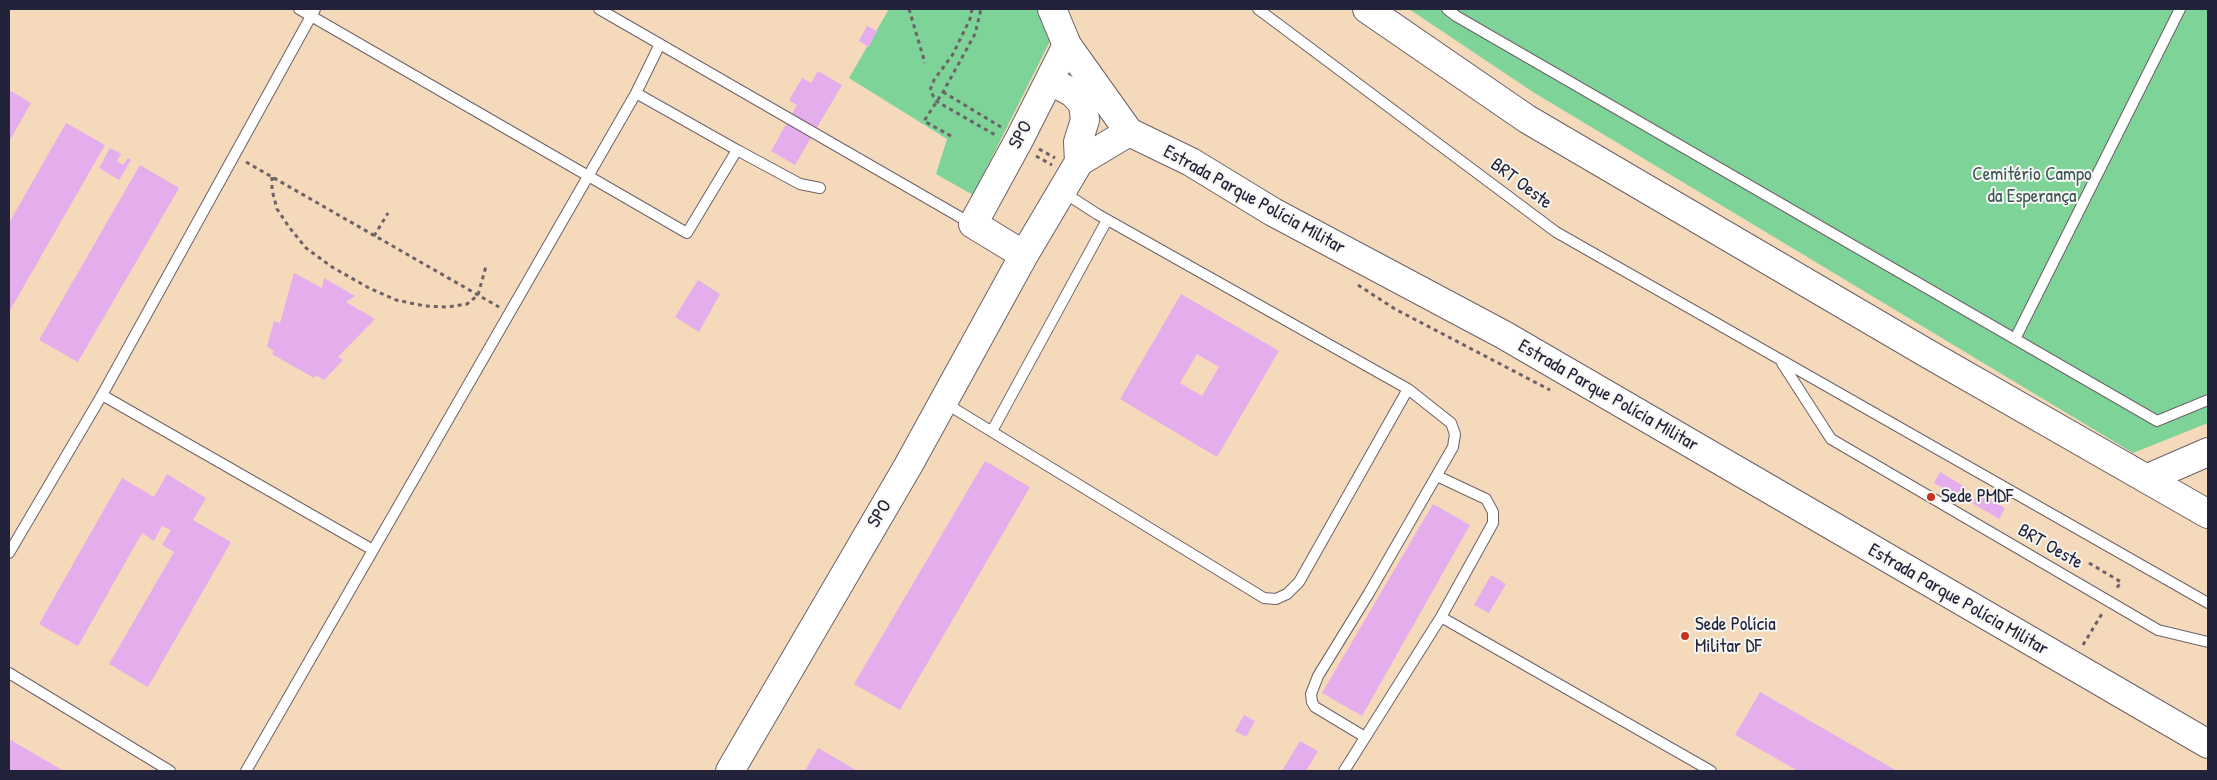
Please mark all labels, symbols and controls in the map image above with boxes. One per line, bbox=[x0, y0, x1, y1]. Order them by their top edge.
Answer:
street label: SPO bbox=[1004, 117, 1038, 153]
street label: Estrada Parque Polícia Militar bbox=[1159, 141, 1349, 259]
street label: BRT Oeste bbox=[1486, 154, 1556, 214]
park label: Cemitério Campo da Esperança bbox=[1972, 164, 2092, 208]
street label: Estrada Parque Polícia Militar bbox=[1514, 335, 1702, 457]
place label: Sede PMDF bbox=[1941, 486, 2013, 508]
marker: Sede PMDF bbox=[1925, 491, 1937, 503]
street label: SPO bbox=[863, 496, 897, 532]
street label: BRT Oeste bbox=[2014, 519, 2086, 575]
street label: Estrada Parque Polícia Militar bbox=[1864, 539, 2052, 661]
place label: Sede Polícia Militar DF bbox=[1695, 614, 1776, 658]
marker: Sede Polícia Militar DF bbox=[1679, 630, 1691, 642]

